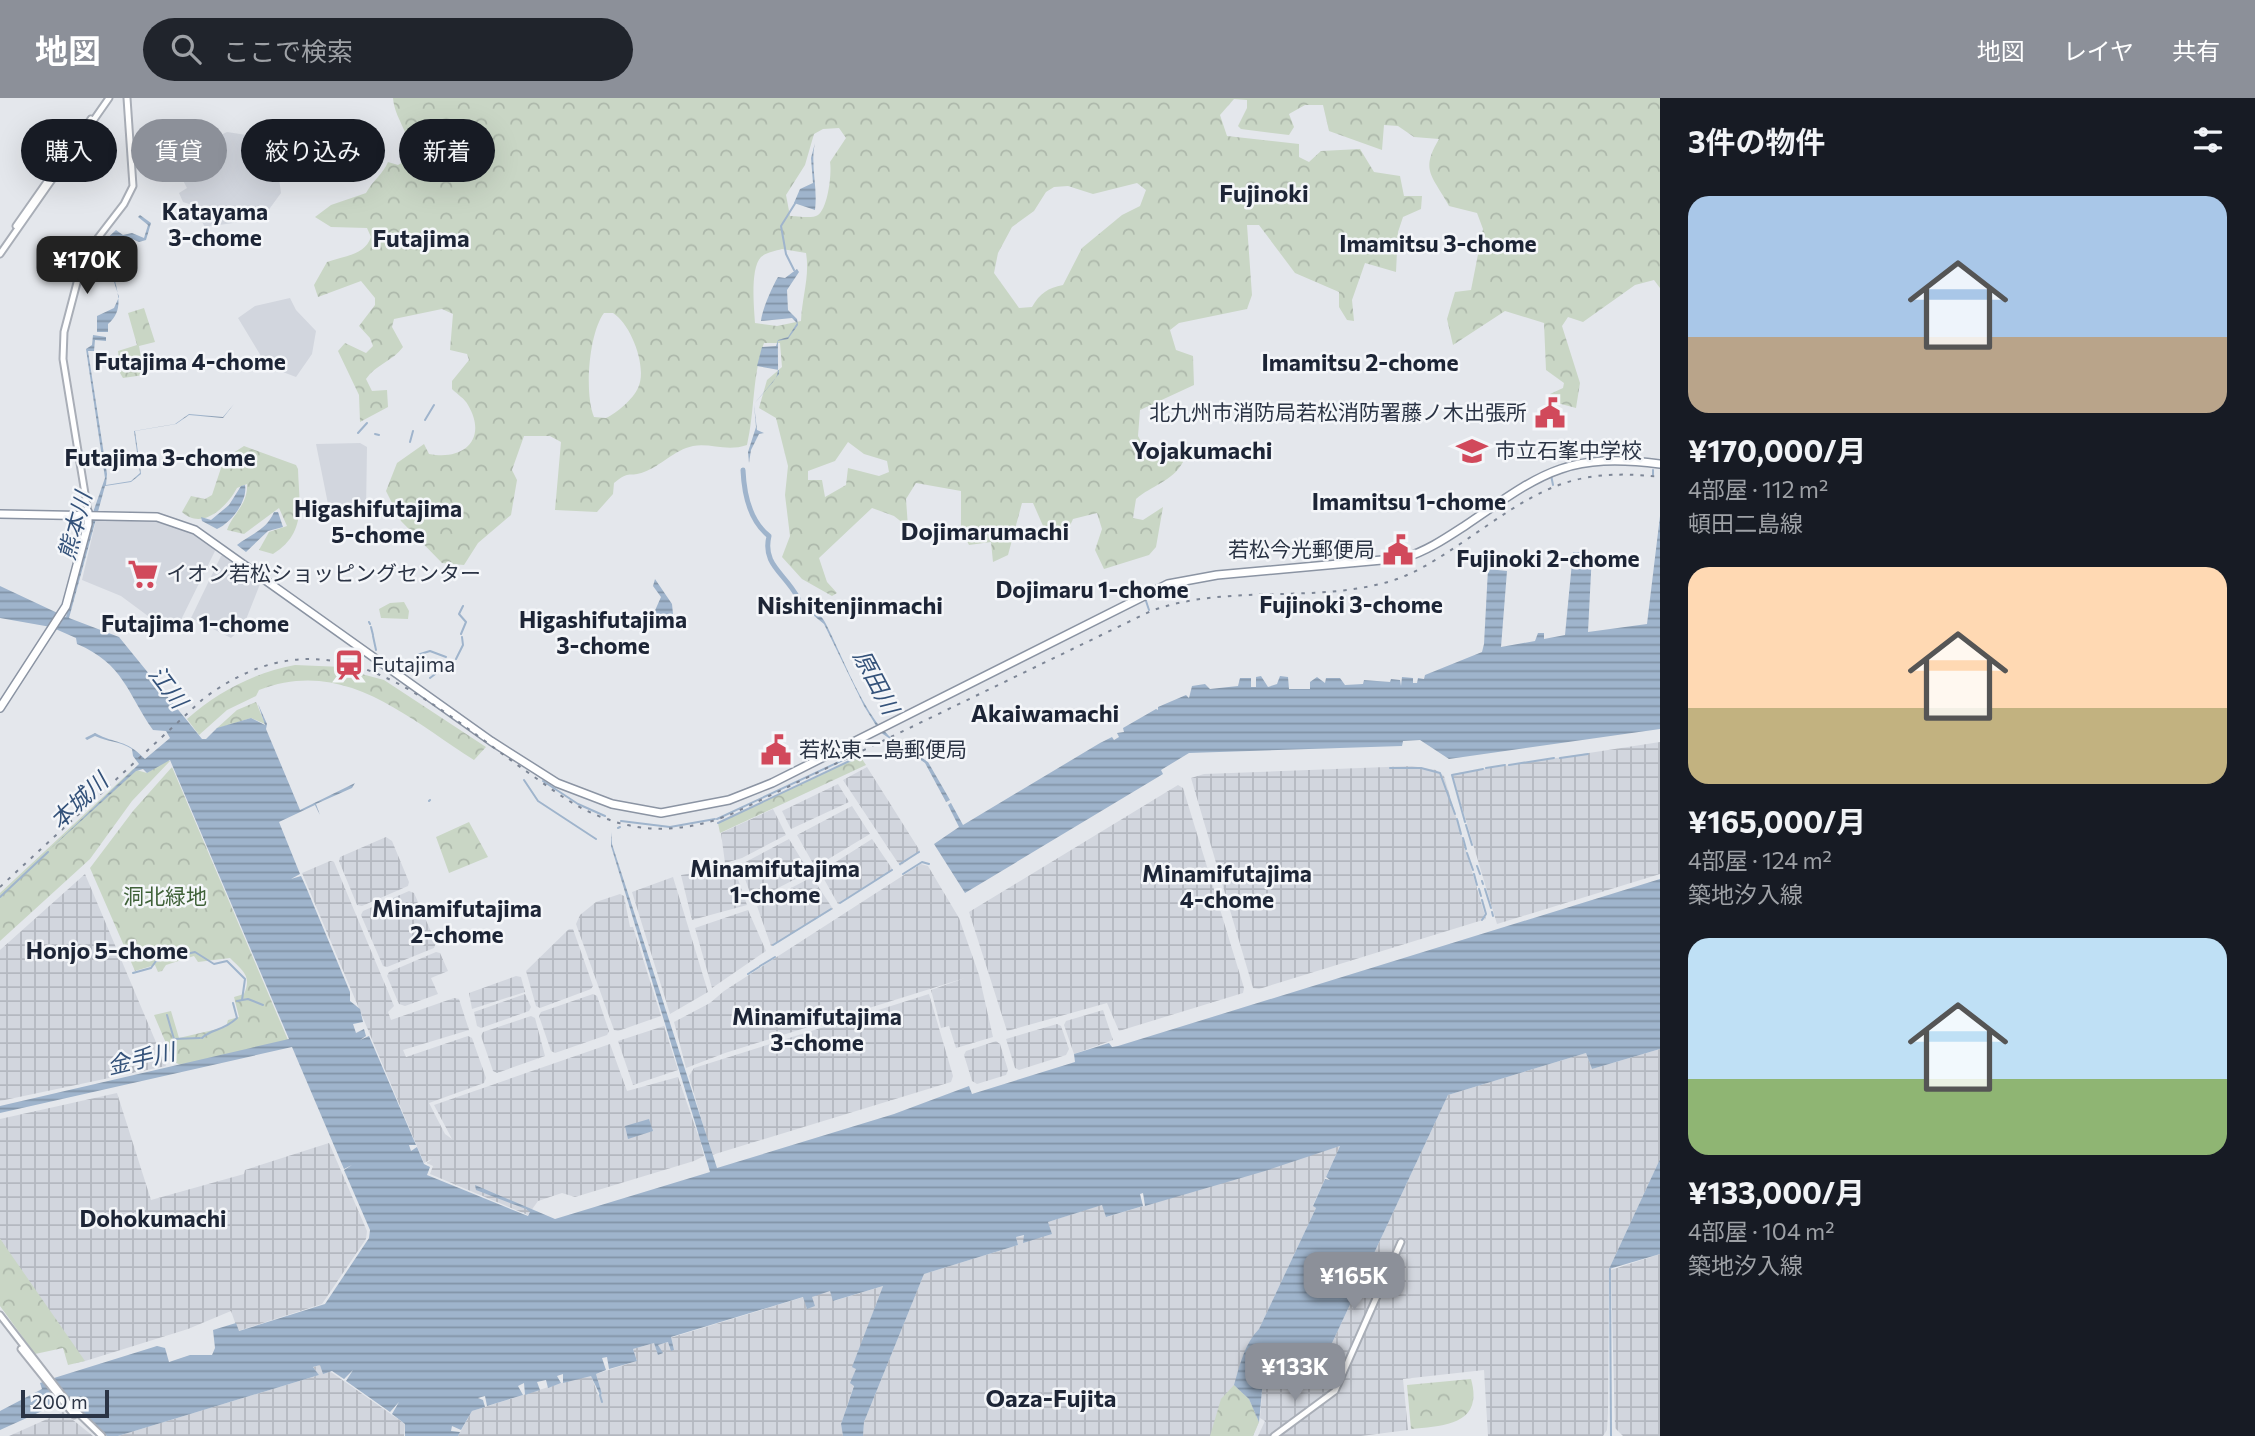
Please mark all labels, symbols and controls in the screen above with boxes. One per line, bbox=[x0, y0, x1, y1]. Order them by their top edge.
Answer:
search box bbox=[143, 18, 633, 81]
text: 地図 bbox=[35, 29, 101, 70]
icon: search bbox=[167, 30, 205, 68]
text: ここで検索 bbox=[223, 35, 353, 66]
text: 地図 bbox=[1977, 36, 2025, 65]
text: レイヤ bbox=[2063, 36, 2134, 65]
text: 共有 bbox=[2172, 36, 2220, 65]
chip: 購入 bbox=[21, 119, 117, 182]
chip: 賃貸 bbox=[131, 119, 227, 182]
chip: 絞り込み bbox=[241, 119, 385, 182]
chip: 新着 bbox=[399, 119, 495, 182]
icon: filters bbox=[2189, 121, 2227, 159]
text: 3件の物件 bbox=[1688, 122, 1825, 159]
district label: Fujinoki bbox=[1219, 178, 1309, 207]
district label: Katayama 3-chome bbox=[162, 197, 268, 251]
district label: Futajima bbox=[372, 223, 470, 252]
district label: Imamitsu 3-chome bbox=[1339, 229, 1537, 257]
pin: ¥170K bbox=[38, 236, 136, 296]
icon: home bbox=[1895, 242, 2021, 368]
text: ¥170K bbox=[53, 245, 121, 273]
district label: Futajima 4-chome bbox=[94, 347, 286, 375]
district label: Imamitsu 2-chome bbox=[1261, 348, 1459, 376]
public building icon: 北九州市消防局若松消防署藤ノ木出張所 bbox=[1533, 396, 1567, 430]
place label: 北九州市消防局若松消防署藤ノ木出張所 bbox=[1149, 399, 1527, 424]
text: ¥170,000/月 bbox=[1688, 431, 1867, 468]
school or university icon: 市立石峯中学校 bbox=[1455, 434, 1489, 468]
district label: Yojakumachi bbox=[1132, 435, 1272, 464]
place label: 市立石峯中学校 bbox=[1495, 437, 1642, 462]
district label: Futajima 3-chome bbox=[65, 443, 256, 471]
text: 4部屋 · 112 m² bbox=[1688, 475, 1828, 503]
water label: 熊本川 bbox=[52, 486, 97, 563]
district label: Imamitsu 1-chome bbox=[1312, 487, 1506, 515]
district label: Higashifutajima 5-chome bbox=[294, 494, 462, 548]
text: 頓田二島線 bbox=[1688, 509, 1803, 537]
district label: Dojimarumachi bbox=[901, 516, 1069, 545]
public building icon: 若松今光郵便局 bbox=[1381, 533, 1415, 567]
place label: 若松今光郵便局 bbox=[1228, 536, 1375, 561]
district label: Fujinoki 2-chome bbox=[1456, 544, 1640, 572]
supermarket icon: イオン若松ショッピングセンター bbox=[126, 557, 160, 591]
place label: イオン若松ショッピングセンター bbox=[166, 560, 481, 585]
district label: Dojimaru 1-chome bbox=[995, 575, 1189, 603]
district label: Nishitenjinmachi bbox=[757, 590, 943, 619]
district label: Fujinoki 3-chome bbox=[1259, 590, 1443, 618]
district label: Higashifutajima 3-chome bbox=[519, 605, 687, 659]
district label: Futajima 1-chome bbox=[101, 609, 289, 637]
icon: home bbox=[1895, 613, 2021, 739]
water label: 原田川 bbox=[848, 644, 907, 721]
station icon: Futajima bbox=[332, 648, 366, 682]
place label: Futajima bbox=[372, 651, 455, 676]
water label: 江川 bbox=[144, 660, 196, 716]
district label: Akaiwamachi bbox=[971, 698, 1119, 727]
public building icon: 若松東二島郵便局 bbox=[759, 733, 793, 767]
place label: 若松東二島郵便局 bbox=[799, 736, 967, 761]
water label: 本城川 bbox=[44, 764, 115, 834]
text: ¥165,000/月 bbox=[1688, 802, 1866, 839]
text: 4部屋 · 124 m² bbox=[1688, 846, 1832, 874]
district label: Minamifutajima 1-chome bbox=[690, 854, 860, 908]
district label: Minamifutajima 4-chome bbox=[1142, 859, 1312, 913]
text: 築地汐入線 bbox=[1688, 880, 1803, 908]
park label: 洞北緑地 bbox=[123, 883, 207, 908]
district label: Minamifutajima 2-chome bbox=[372, 894, 542, 948]
district label: Honjo 5-chome bbox=[26, 936, 188, 964]
icon: home bbox=[1895, 984, 2021, 1110]
district label: Minamifutajima 3-chome bbox=[732, 1002, 902, 1056]
water label: 金手川 bbox=[104, 1036, 180, 1079]
text: ¥133,000/月 bbox=[1688, 1173, 1865, 1210]
district label: Dohokumachi bbox=[79, 1204, 227, 1232]
text: 4部屋 · 104 m² bbox=[1688, 1217, 1834, 1245]
text: 築地汐入線 bbox=[1688, 1251, 1803, 1279]
pin: ¥165K bbox=[1305, 1252, 1403, 1312]
text: ¥165K bbox=[1320, 1261, 1388, 1289]
pin: ¥133K bbox=[1246, 1344, 1344, 1403]
text: ¥133K bbox=[1261, 1352, 1329, 1380]
district label: Oaza-Fujita bbox=[986, 1383, 1116, 1412]
scale bar bbox=[21, 1387, 108, 1419]
text: 200 m bbox=[32, 1390, 88, 1413]

